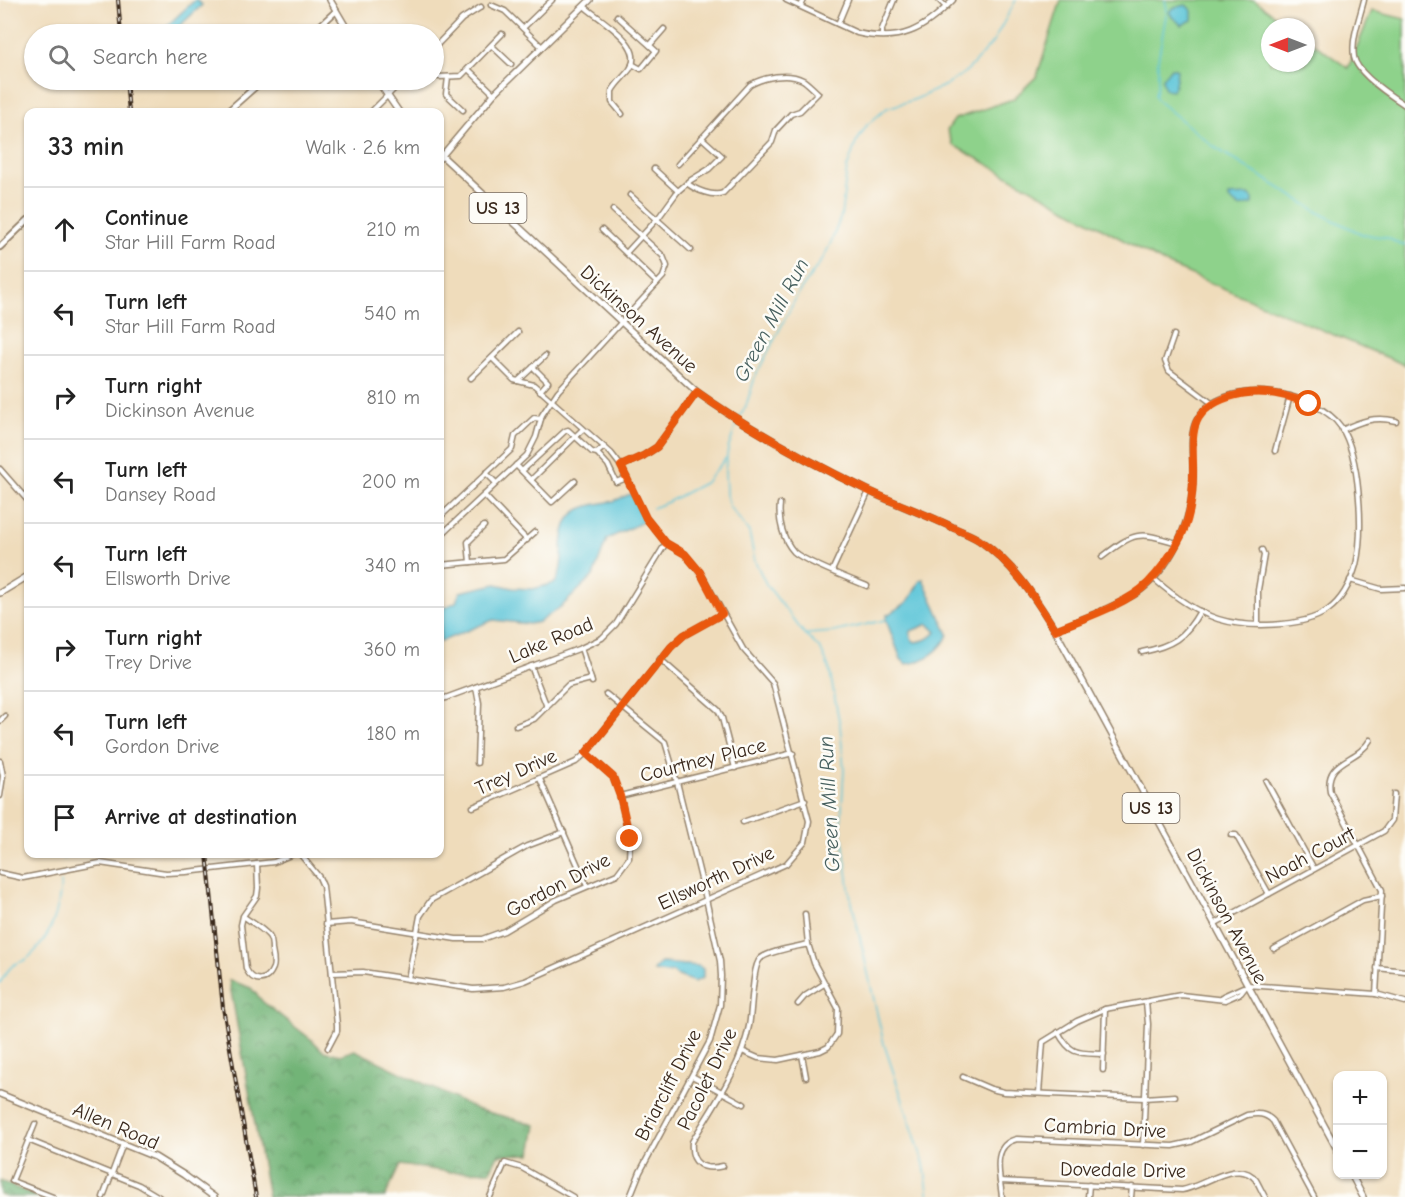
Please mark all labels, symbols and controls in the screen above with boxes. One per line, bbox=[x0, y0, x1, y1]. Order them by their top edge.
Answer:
north arrow bbox=[1261, 18, 1315, 72]
search box bbox=[24, 24, 444, 90]
icon: search bbox=[45, 41, 78, 74]
text: Search here bbox=[93, 44, 208, 70]
text: 33 min bbox=[48, 132, 124, 162]
text: Walk · 2.6 km bbox=[306, 136, 420, 159]
road number: US 13 bbox=[470, 193, 526, 223]
text: Continue bbox=[105, 205, 188, 231]
icon: ahead bbox=[48, 213, 81, 246]
text: 210 m bbox=[366, 218, 420, 241]
text: Star Hill Farm Road bbox=[105, 231, 276, 254]
water label: Green Mill Run bbox=[728, 254, 814, 386]
street label: Dickinson Avenue bbox=[576, 260, 702, 378]
text: Turn left bbox=[105, 289, 187, 315]
icon: left bbox=[48, 297, 81, 330]
text: 540 m bbox=[364, 302, 420, 325]
text: Star Hill Farm Road bbox=[105, 315, 276, 338]
text: Turn right bbox=[105, 373, 202, 399]
icon: right bbox=[48, 381, 81, 414]
text: 810 m bbox=[366, 386, 420, 409]
route start bbox=[1295, 390, 1321, 416]
text: Dickinson Avenue bbox=[105, 399, 255, 422]
text: Turn left bbox=[105, 457, 187, 483]
icon: left bbox=[48, 465, 81, 498]
text: 200 m bbox=[362, 470, 420, 493]
text: Dansey Road bbox=[105, 483, 216, 506]
text: Turn left bbox=[105, 541, 187, 567]
icon: left bbox=[48, 549, 81, 582]
text: 340 m bbox=[365, 554, 420, 577]
text: Ellsworth Drive bbox=[105, 567, 230, 590]
street label: Lake Road bbox=[505, 612, 597, 668]
text: Turn right bbox=[105, 625, 202, 651]
icon: right bbox=[48, 633, 81, 666]
text: 360 m bbox=[364, 638, 420, 661]
text: Trey Drive bbox=[105, 651, 192, 674]
text: Turn left bbox=[105, 709, 187, 735]
icon: left bbox=[48, 717, 81, 750]
text: 180 m bbox=[366, 722, 420, 745]
street label: Courtney Place bbox=[638, 733, 768, 787]
text: Gordon Drive bbox=[105, 735, 219, 758]
water label: Green Mill Run bbox=[813, 735, 845, 873]
street label: Trey Drive bbox=[472, 744, 560, 800]
road number: US 13 bbox=[1122, 793, 1180, 823]
icon: arrive bbox=[48, 801, 81, 834]
text: Arrive at destination bbox=[105, 804, 297, 830]
street label: Noah Court bbox=[1261, 821, 1360, 888]
route end bbox=[616, 825, 642, 851]
street label: Ellsworth Drive bbox=[654, 841, 778, 915]
street label: Dickinson Avenue bbox=[1182, 845, 1272, 987]
street label: Gordon Drive bbox=[502, 848, 614, 922]
street label: Pacolet Drive bbox=[672, 1024, 742, 1134]
street label: Briarcliff Drive bbox=[630, 1025, 706, 1145]
map controls bbox=[1333, 1071, 1387, 1179]
button: + bbox=[1333, 1071, 1387, 1125]
street label: Allen Road bbox=[69, 1098, 163, 1154]
street label: Cambria Drive bbox=[1043, 1113, 1167, 1143]
button: − bbox=[1333, 1125, 1387, 1179]
street label: Dovedale Drive bbox=[1060, 1157, 1186, 1183]

